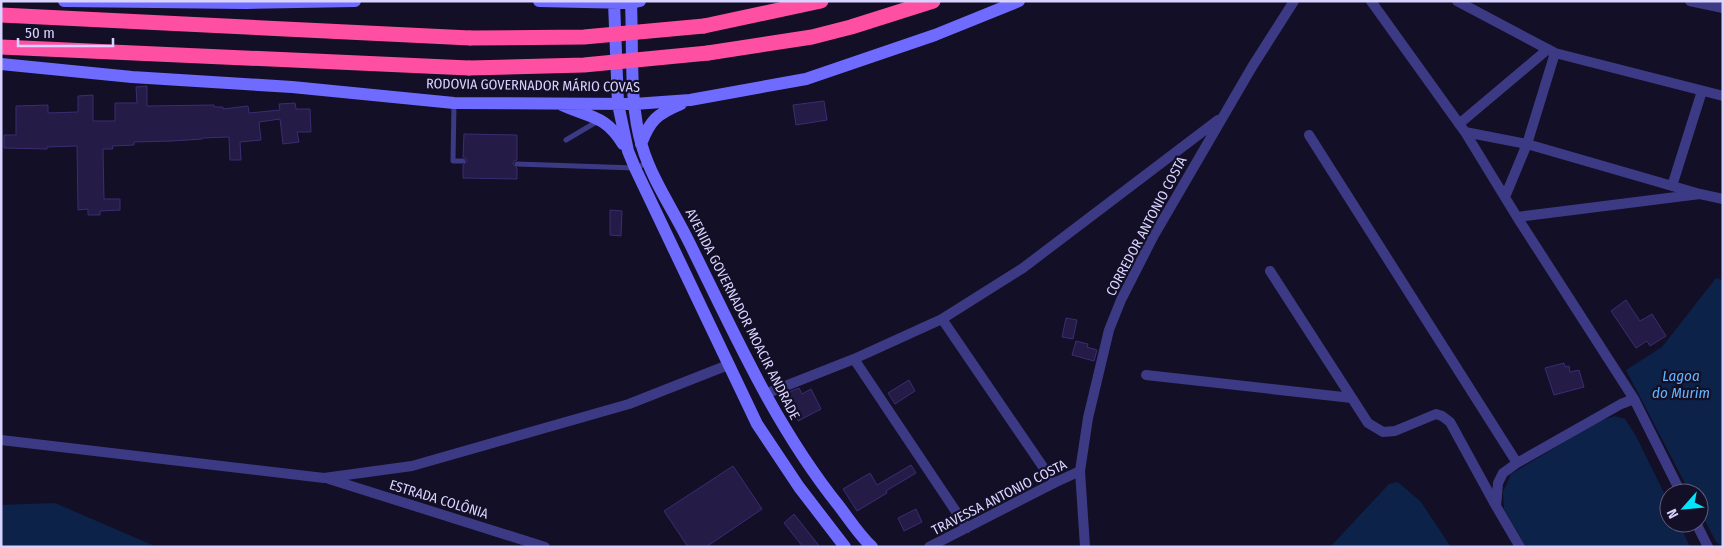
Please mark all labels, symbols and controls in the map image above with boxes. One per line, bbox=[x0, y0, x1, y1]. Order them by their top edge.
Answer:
scale bar bbox=[18, 15, 112, 47]
text: 50 m bbox=[25, 24, 55, 42]
street label: RODOVIA GOVERNADOR MÁRIO COVAS bbox=[426, 74, 640, 96]
street label: CORREDOR ANTONIO COSTA bbox=[1102, 153, 1191, 299]
street label: AVENIDA GOVERNADOR MOACIR ANDRADE bbox=[682, 206, 804, 423]
water label: Lagoa do Murim bbox=[1652, 367, 1710, 402]
street label: TRAVESSA ANTONIO COSTA bbox=[929, 456, 1070, 539]
street label: ESTRADA COLÔNIA bbox=[387, 475, 491, 523]
north arrow bbox=[1659, 483, 1709, 533]
text: N bbox=[1663, 506, 1682, 521]

